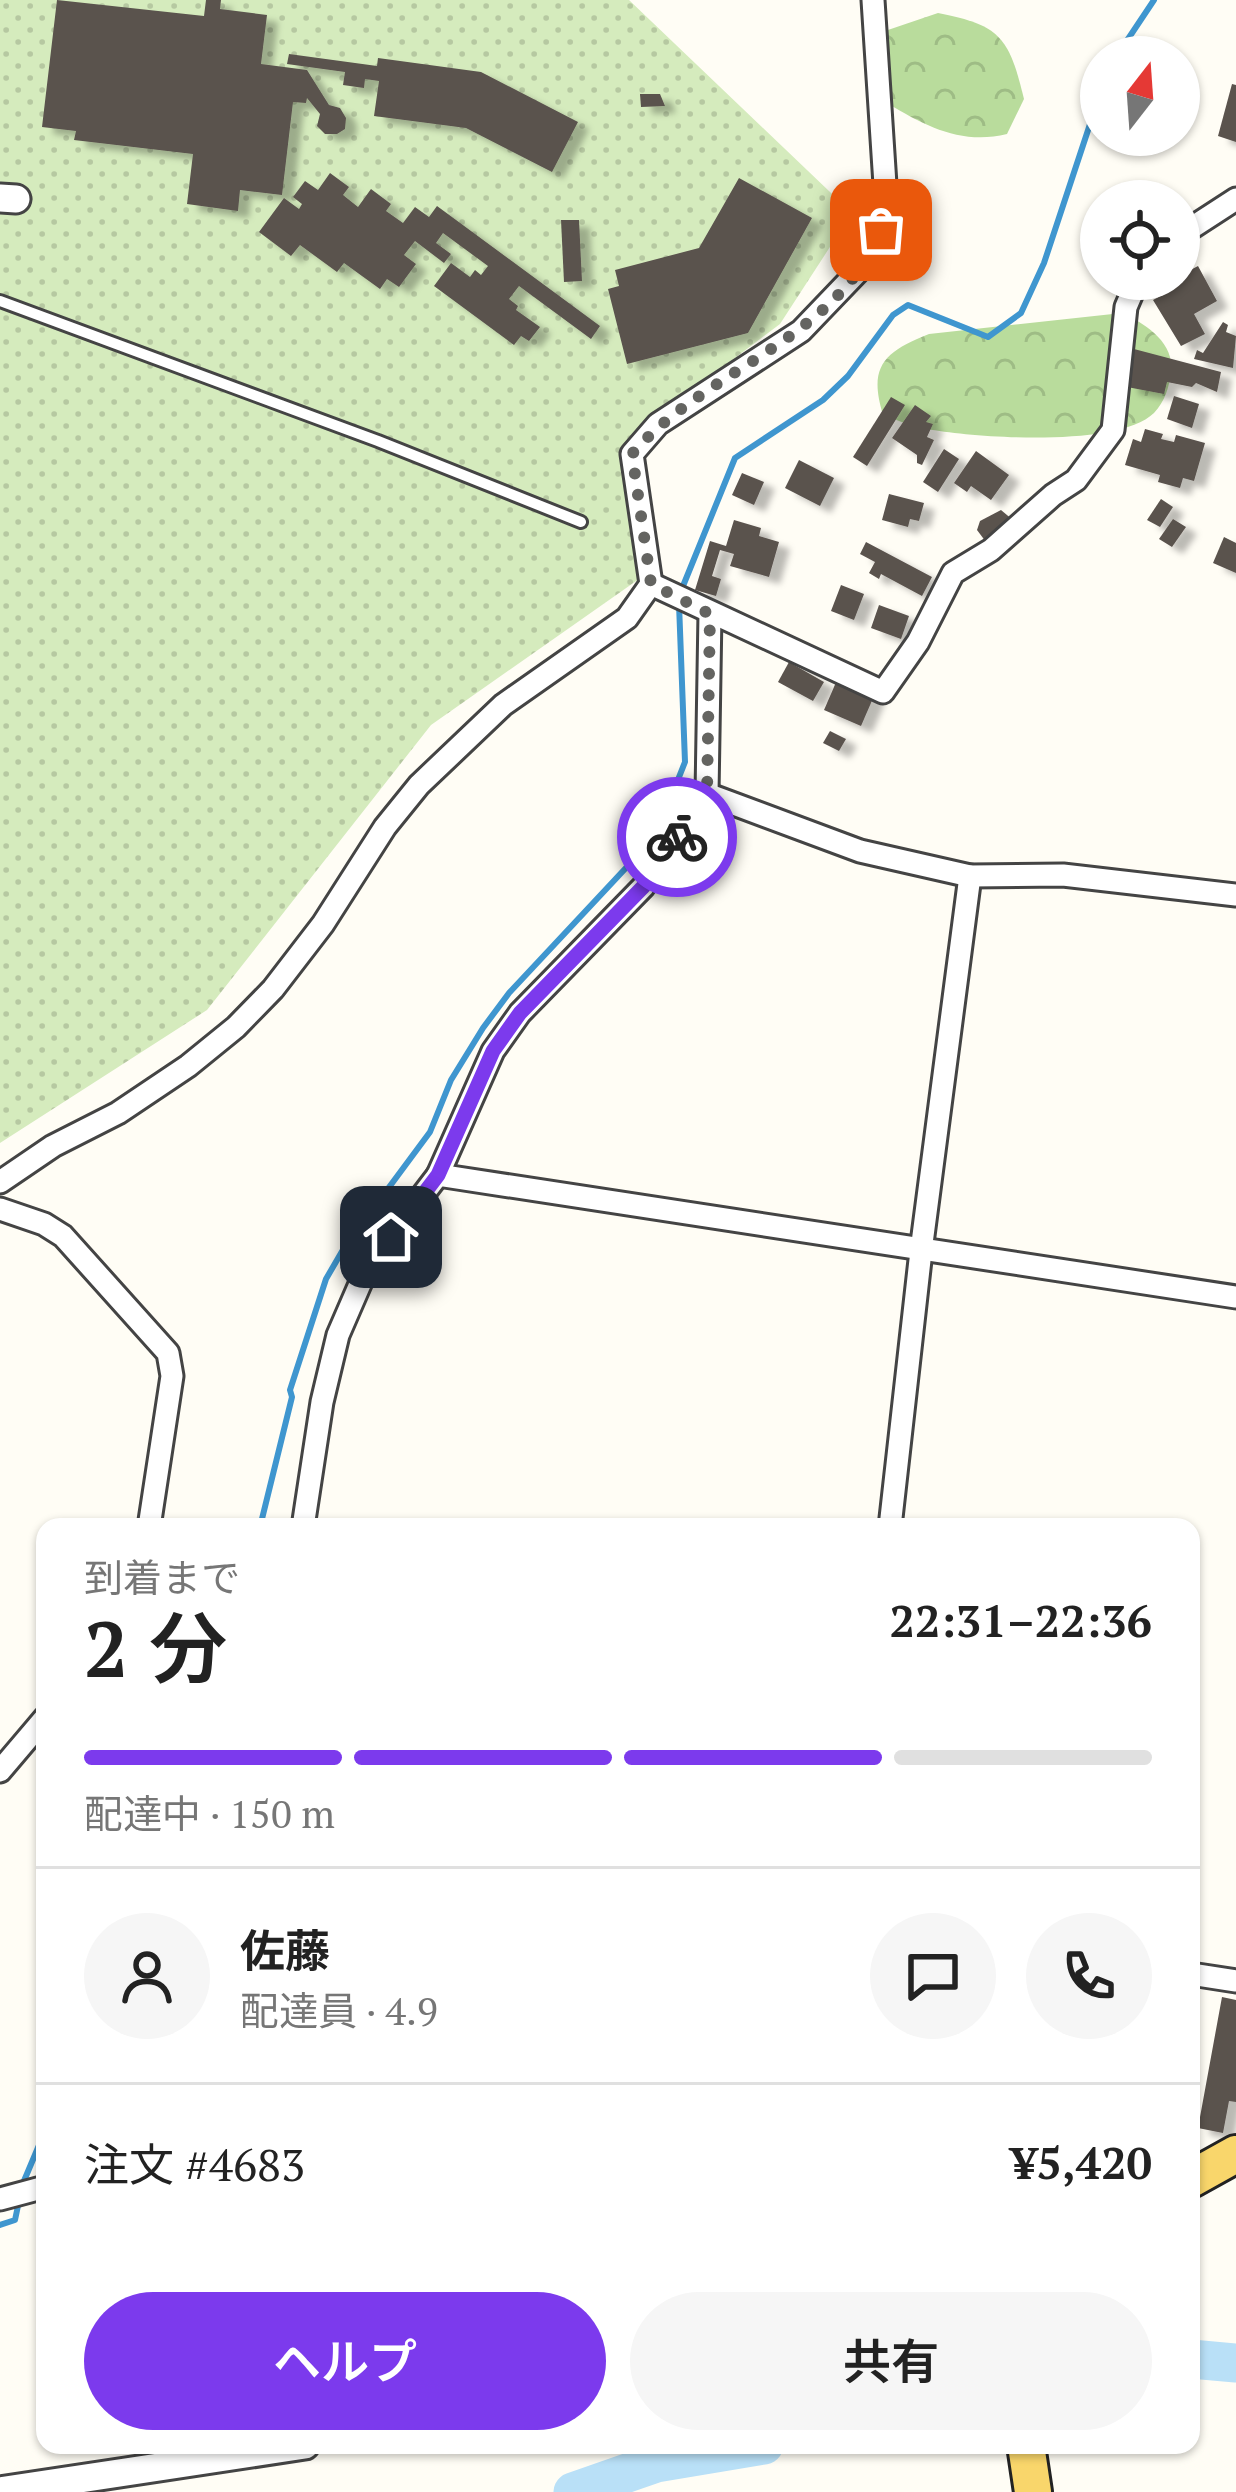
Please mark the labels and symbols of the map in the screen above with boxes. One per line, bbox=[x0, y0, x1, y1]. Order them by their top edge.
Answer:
north arrow bbox=[1080, 36, 1200, 156]
pin bbox=[830, 179, 932, 281]
courier bbox=[617, 777, 737, 897]
pin bbox=[340, 1186, 442, 1288]

